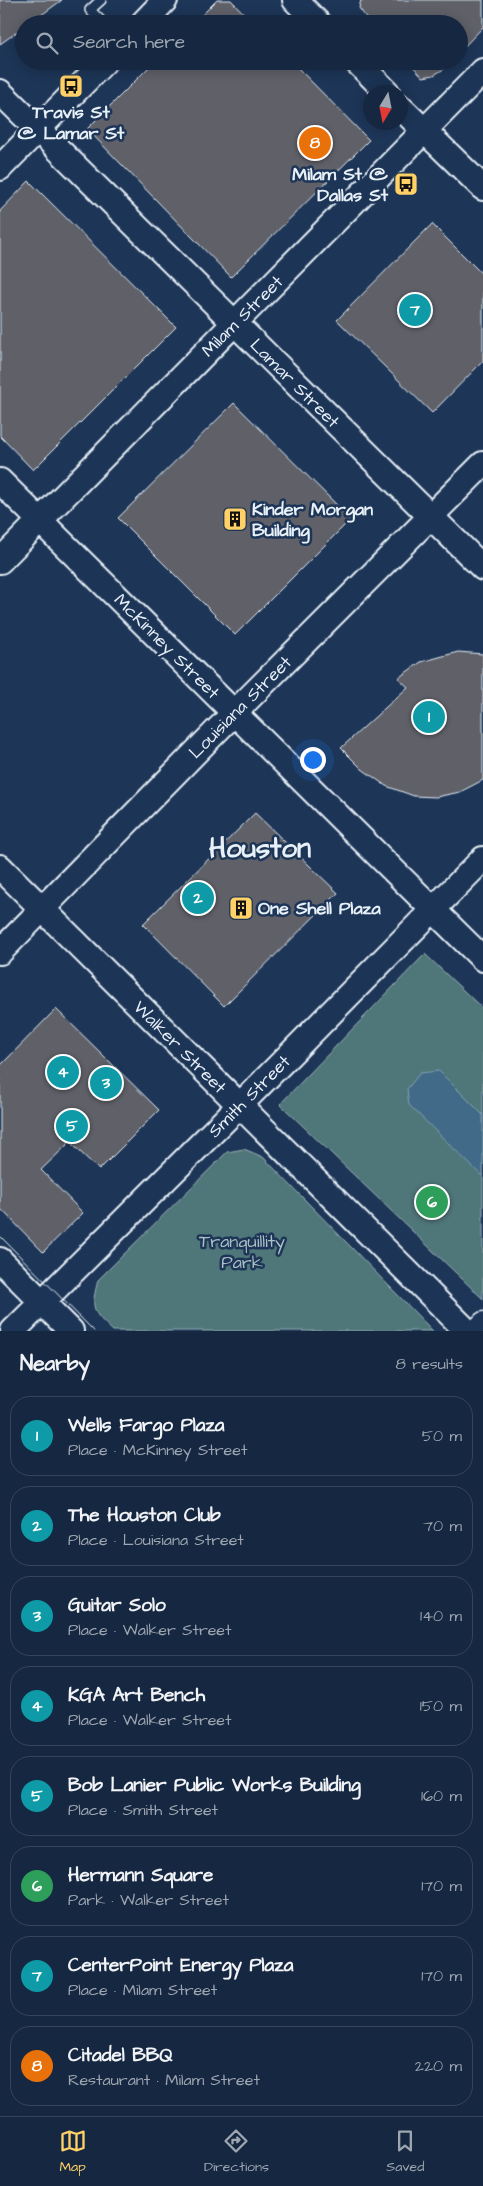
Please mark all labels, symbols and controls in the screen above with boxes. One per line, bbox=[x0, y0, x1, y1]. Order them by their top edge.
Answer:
search box bbox=[15, 15, 468, 70]
icon: search bbox=[33, 29, 61, 57]
text: Search here bbox=[73, 29, 185, 56]
bus stop icon: Travis St @ Lamar St bbox=[58, 73, 84, 99]
north arrow bbox=[363, 85, 408, 130]
place label: Travis St @ Lamar St bbox=[18, 100, 125, 146]
pin: 8 bbox=[299, 124, 331, 162]
place label: Milam St @ Dallas St bbox=[292, 162, 389, 208]
bus stop icon: Milam St @ Dallas St bbox=[393, 171, 419, 197]
street label: Milam Street bbox=[196, 269, 289, 363]
pin: 7 bbox=[399, 291, 431, 329]
street label: Lamar Street bbox=[244, 333, 346, 434]
place label: Kinder Morgan Building bbox=[252, 497, 373, 544]
building icon: Kinder Morgan Building bbox=[222, 506, 248, 532]
street label: McKinney Street bbox=[108, 588, 226, 706]
street label: Louisiana Street bbox=[183, 650, 298, 764]
pin: 1 bbox=[413, 698, 445, 736]
your location bbox=[300, 747, 326, 773]
district label: Houston bbox=[209, 829, 311, 868]
pin: 2 bbox=[182, 879, 214, 917]
building icon: One Shell Plaza bbox=[228, 895, 254, 921]
place label: One Shell Plaza bbox=[258, 896, 381, 921]
street label: Walker Street bbox=[128, 995, 232, 1100]
street label: Smith Street bbox=[203, 1049, 297, 1143]
pin: 4 bbox=[47, 1053, 79, 1091]
pin: 3 bbox=[90, 1064, 122, 1102]
pin: 5 bbox=[56, 1107, 88, 1145]
pin: 6 bbox=[416, 1183, 448, 1221]
park label: Tranquillity Park bbox=[199, 1229, 285, 1275]
text: Nearby bbox=[20, 1349, 90, 1378]
text: 8 results bbox=[396, 1353, 463, 1375]
text: Wells Fargo Plaza bbox=[68, 1412, 225, 1439]
text: 1 bbox=[36, 1425, 38, 1447]
text: 50 m bbox=[422, 1425, 462, 1447]
text: Place · McKinney Street bbox=[68, 1439, 247, 1461]
text: The Houston Club bbox=[68, 1502, 221, 1529]
text: 2 bbox=[32, 1515, 42, 1537]
text: 70 m bbox=[423, 1515, 462, 1537]
text: Place · Louisiana Street bbox=[68, 1529, 244, 1551]
text: Guitar Solo bbox=[68, 1592, 166, 1619]
text: 3 bbox=[33, 1605, 41, 1627]
text: 140 m bbox=[420, 1605, 462, 1627]
text: Place · Walker Street bbox=[68, 1619, 231, 1641]
text: KGA Art Bench bbox=[68, 1682, 205, 1709]
text: 4 bbox=[32, 1695, 42, 1717]
text: 150 m bbox=[420, 1695, 462, 1717]
text: Place · Walker Street bbox=[68, 1709, 231, 1731]
text: Bob Lanier Public Works Building bbox=[68, 1772, 361, 1799]
text: 5 bbox=[31, 1785, 43, 1807]
text: 160 m bbox=[421, 1785, 462, 1807]
text: Place · Smith Street bbox=[68, 1799, 218, 1821]
text: Hermann Square bbox=[68, 1862, 213, 1889]
text: 6 bbox=[32, 1875, 42, 1897]
text: 170 m bbox=[421, 1875, 462, 1897]
text: Park · Walker Street bbox=[68, 1889, 229, 1911]
text: CenterPoint Energy Plaza bbox=[68, 1952, 293, 1979]
text: 7 bbox=[32, 1965, 42, 1987]
text: 170 m bbox=[421, 1965, 462, 1987]
text: Place · Milam Street bbox=[68, 1979, 217, 2001]
text: Citadel BBQ bbox=[68, 2042, 173, 2069]
text: 8 bbox=[32, 2055, 42, 2077]
text: 220 m bbox=[415, 2055, 462, 2077]
text: Restaurant · Milam Street bbox=[68, 2069, 260, 2091]
tab: Map bbox=[59, 2127, 87, 2177]
tab: Directions bbox=[204, 2127, 269, 2177]
tab: Saved bbox=[386, 2127, 424, 2177]

